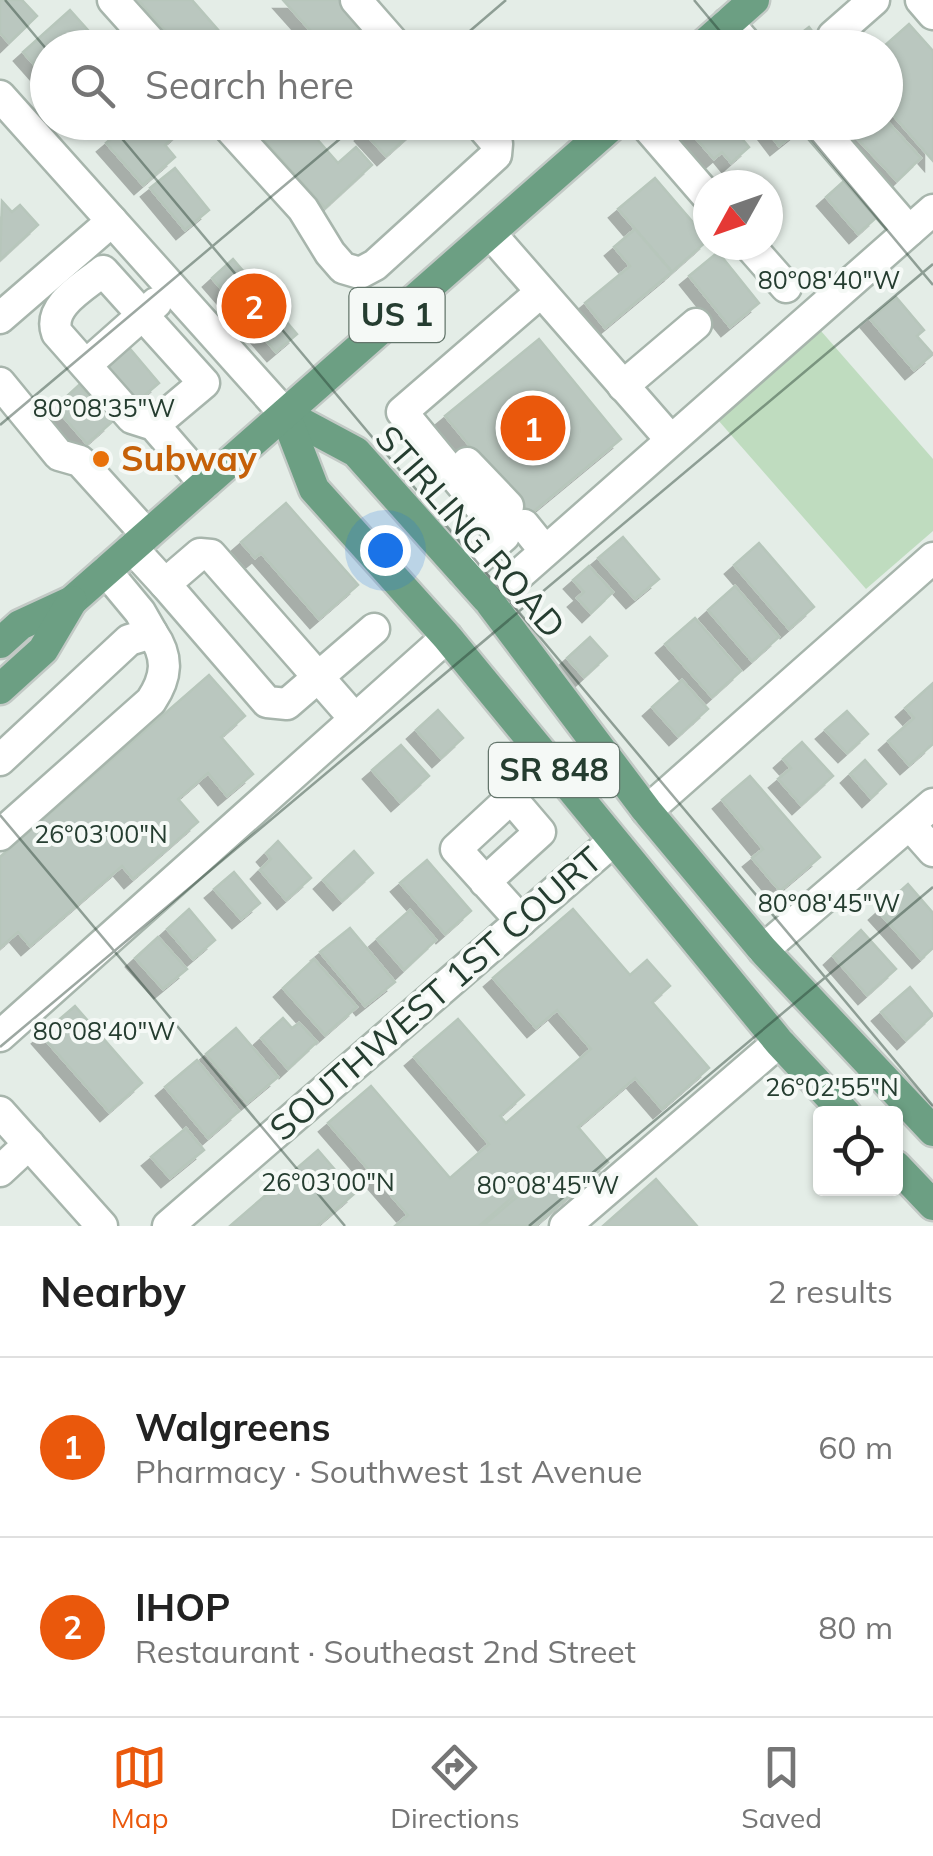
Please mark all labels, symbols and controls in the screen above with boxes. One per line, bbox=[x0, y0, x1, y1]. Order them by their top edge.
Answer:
search box bbox=[30, 30, 903, 140]
icon: search bbox=[65, 58, 120, 113]
text: Search here bbox=[145, 61, 354, 109]
north arrow bbox=[693, 170, 783, 260]
text: 80°08'40"W bbox=[758, 264, 900, 295]
pin: 2 bbox=[222, 268, 286, 344]
road number: US 1 bbox=[350, 288, 444, 342]
pin: 1 bbox=[500, 390, 566, 466]
text: 80°08'35"W bbox=[33, 392, 175, 423]
street label: STIRLING ROAD bbox=[366, 416, 575, 647]
place label: Subway bbox=[121, 436, 258, 480]
marker: Subway bbox=[90, 448, 112, 470]
your location bbox=[360, 525, 411, 576]
road number: SR 848 bbox=[489, 743, 619, 797]
text: 26°03'00"N bbox=[34, 818, 168, 849]
street label: SOUTHWEST 1ST COURT bbox=[260, 837, 611, 1150]
text: 80°08'45"W bbox=[758, 887, 900, 918]
text: 80°08'40"W bbox=[33, 1015, 175, 1046]
text: 26°02'55"N bbox=[765, 1071, 899, 1102]
map controls bbox=[813, 1106, 903, 1196]
button: locate bbox=[813, 1106, 903, 1196]
text: 26°03'00"N bbox=[261, 1166, 395, 1197]
text: 80°08'45"W bbox=[477, 1169, 619, 1200]
text: Nearby bbox=[40, 1265, 186, 1318]
text: 2 results bbox=[768, 1271, 893, 1311]
text: Walgreens bbox=[135, 1403, 331, 1451]
text: 1 bbox=[63, 1427, 82, 1467]
text: 60 m bbox=[818, 1427, 893, 1467]
text: Pharmacy · Southwest 1st Avenue bbox=[135, 1451, 642, 1491]
text: IHOP bbox=[135, 1583, 230, 1631]
text: 2 bbox=[63, 1607, 82, 1647]
text: 80 m bbox=[818, 1607, 893, 1647]
text: Restaurant · Southeast 2nd Street bbox=[135, 1631, 636, 1671]
tab: Map bbox=[111, 1740, 168, 1835]
tab: Directions bbox=[390, 1740, 520, 1835]
tab: Saved bbox=[741, 1740, 822, 1835]

